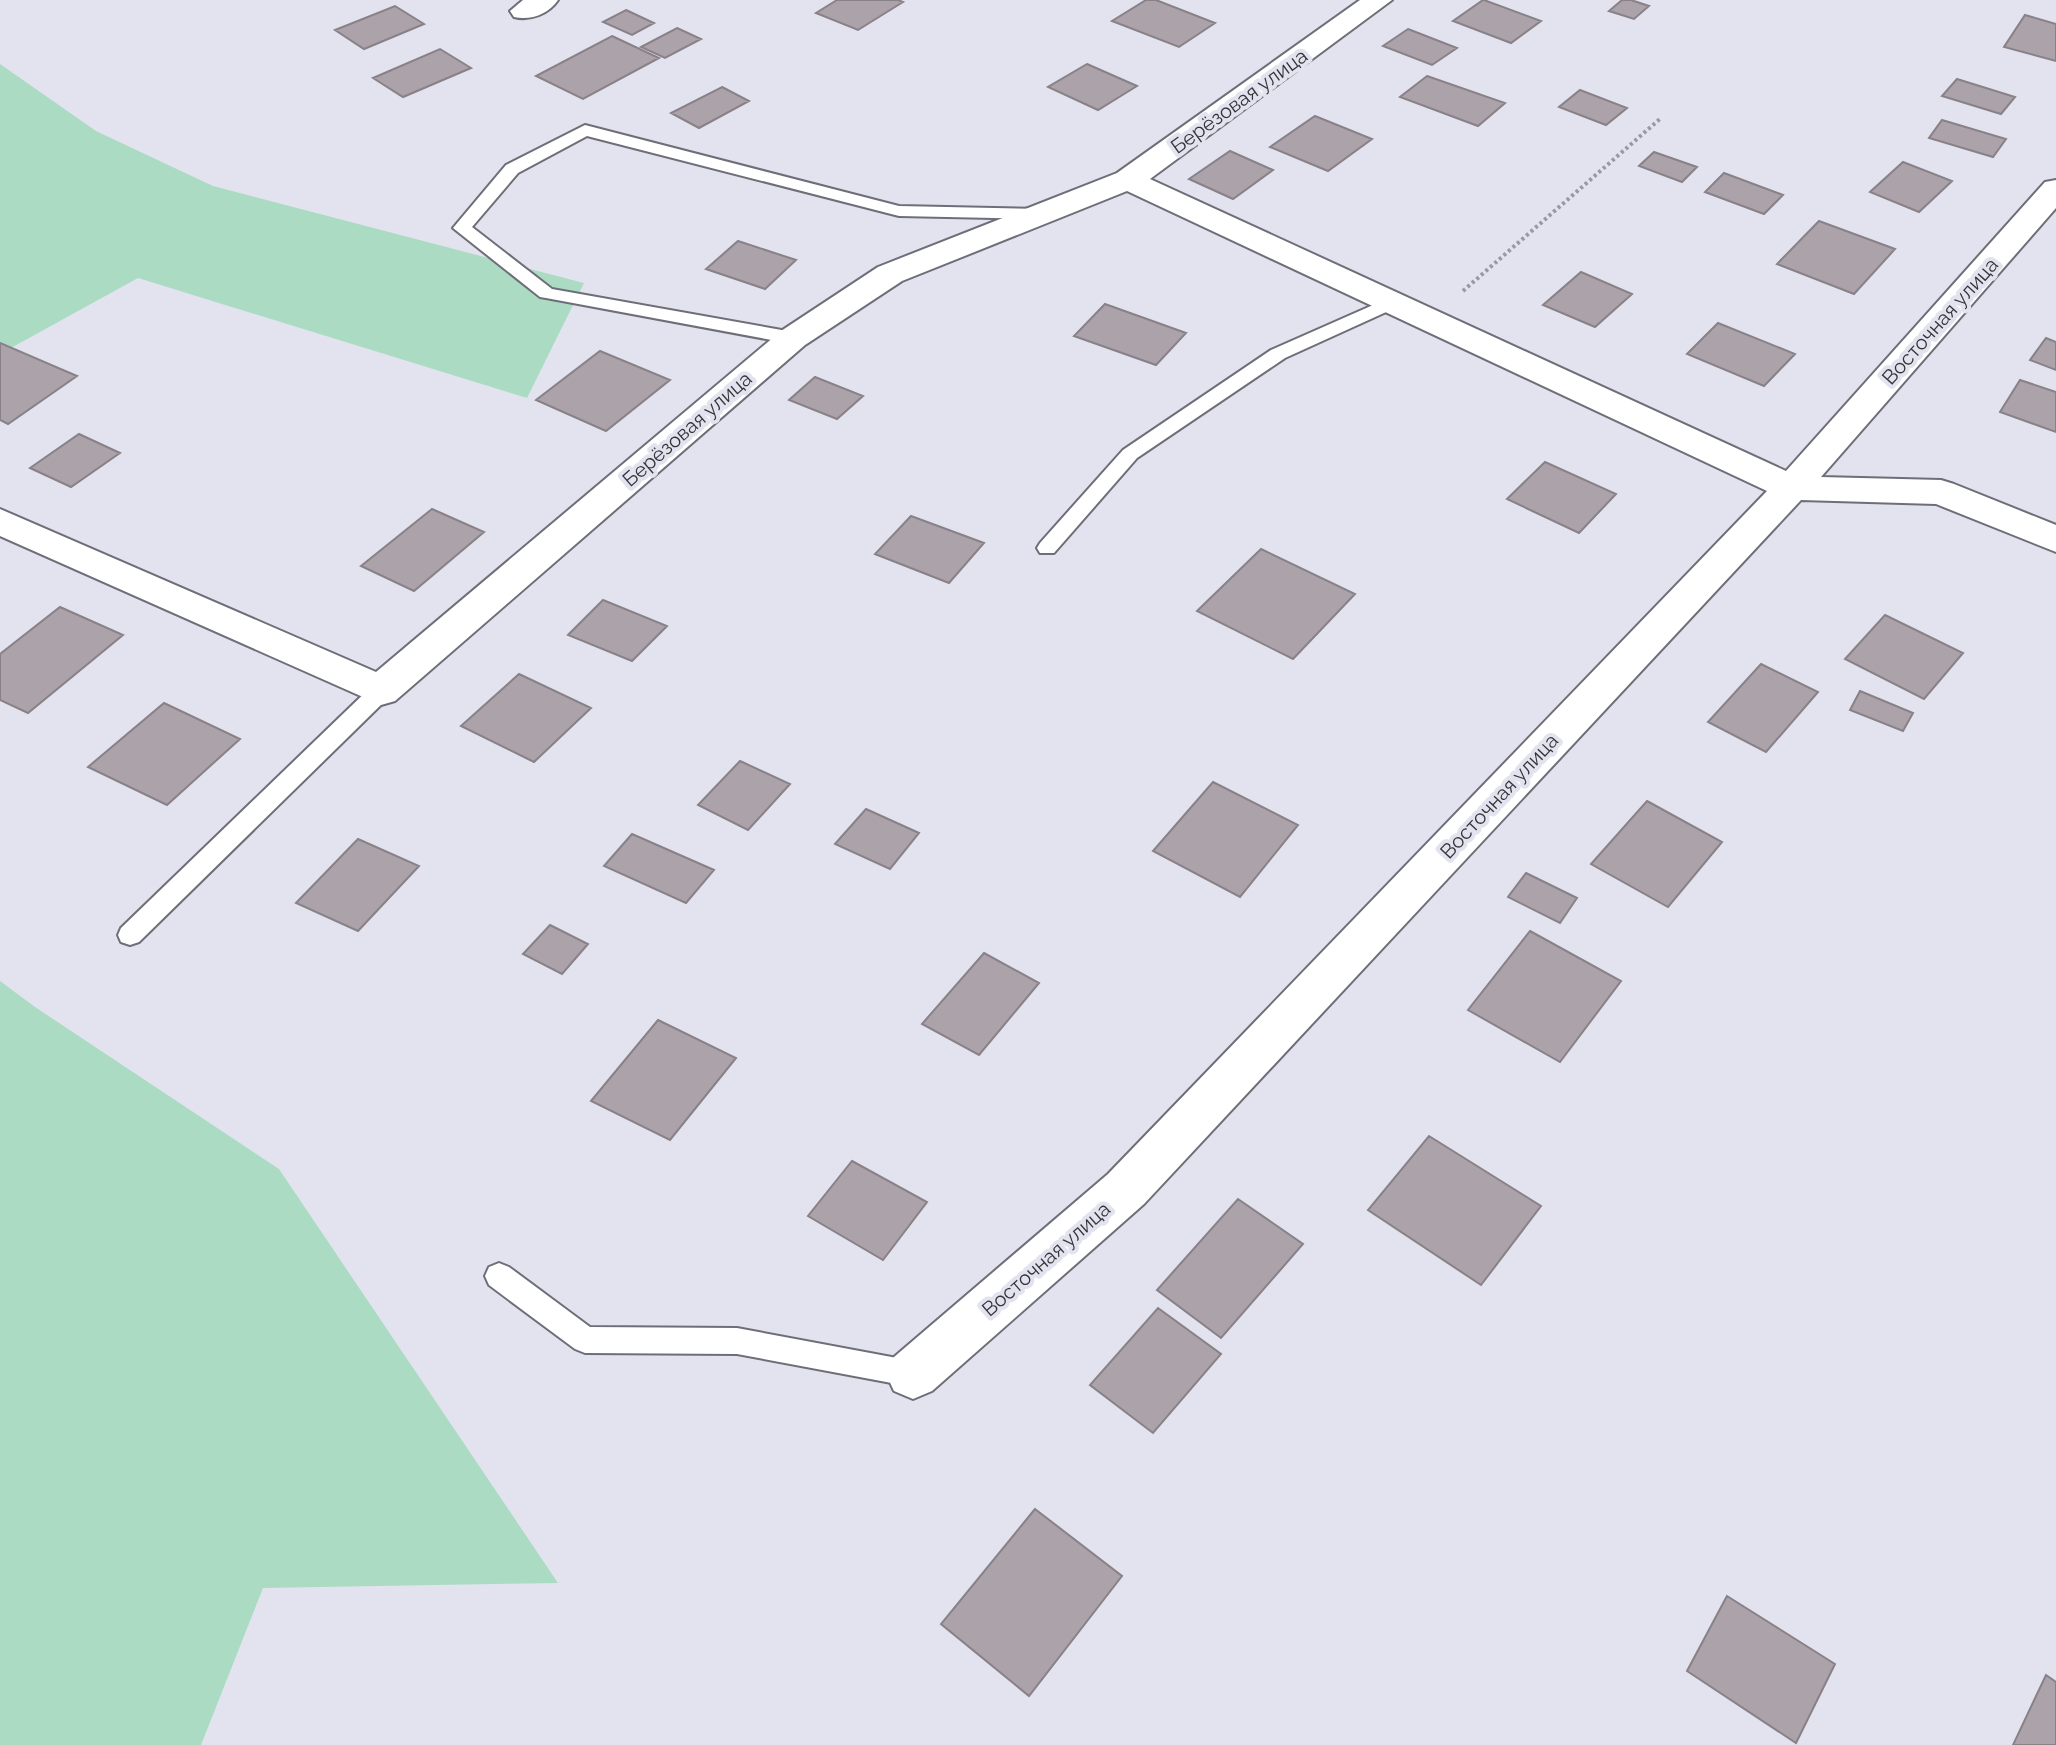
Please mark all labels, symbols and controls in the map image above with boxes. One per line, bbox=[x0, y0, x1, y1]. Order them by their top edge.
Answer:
street label: Берёзовая улица bbox=[1166, 43, 1312, 159]
street label: Восточная улица bbox=[1877, 253, 2003, 389]
street label: Берёзовая улица bbox=[618, 366, 756, 492]
street label: Восточная улица bbox=[1435, 729, 1563, 863]
street label: Восточная улица bbox=[977, 1197, 1115, 1321]

